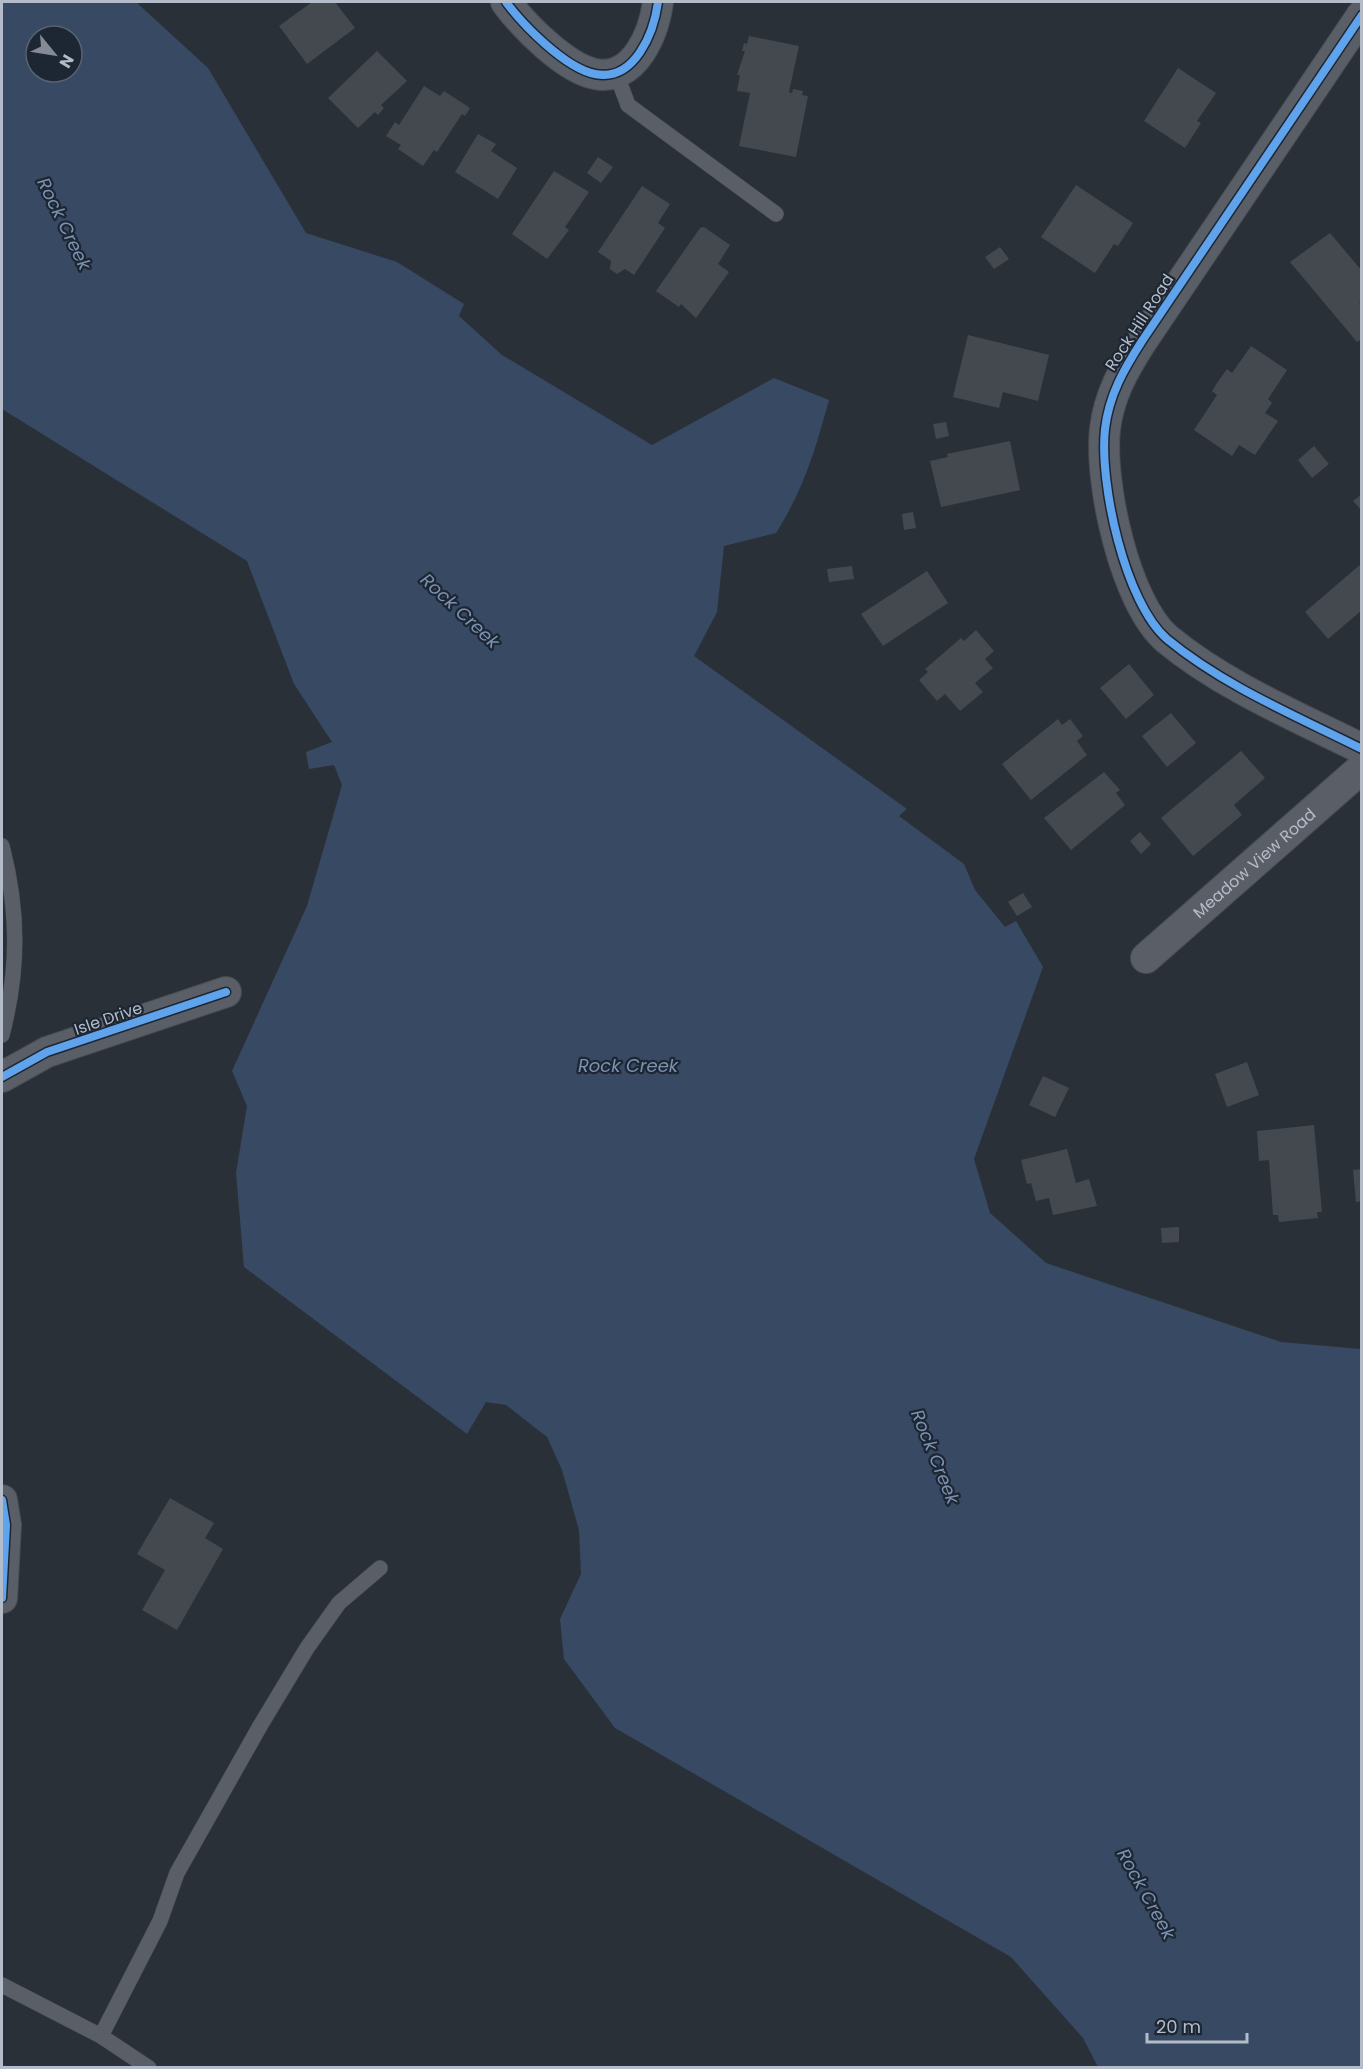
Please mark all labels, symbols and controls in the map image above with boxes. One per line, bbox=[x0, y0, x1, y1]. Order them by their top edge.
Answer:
north arrow bbox=[24, 24, 84, 84]
text: N bbox=[54, 50, 80, 72]
water label: Rock Creek bbox=[31, 173, 98, 275]
street label: Rock Hill Road bbox=[1100, 269, 1179, 375]
water label: Rock Creek bbox=[415, 567, 506, 654]
street label: Meadow View Road bbox=[1188, 803, 1321, 924]
street label: Isle Drive bbox=[71, 996, 145, 1041]
water label: Rock Creek bbox=[578, 1053, 679, 1078]
water label: Rock Creek bbox=[905, 1406, 966, 1509]
water label: Rock Creek bbox=[1111, 1844, 1182, 1944]
scale bar bbox=[1147, 2006, 1248, 2044]
text: 20 m bbox=[1156, 2014, 1201, 2039]

